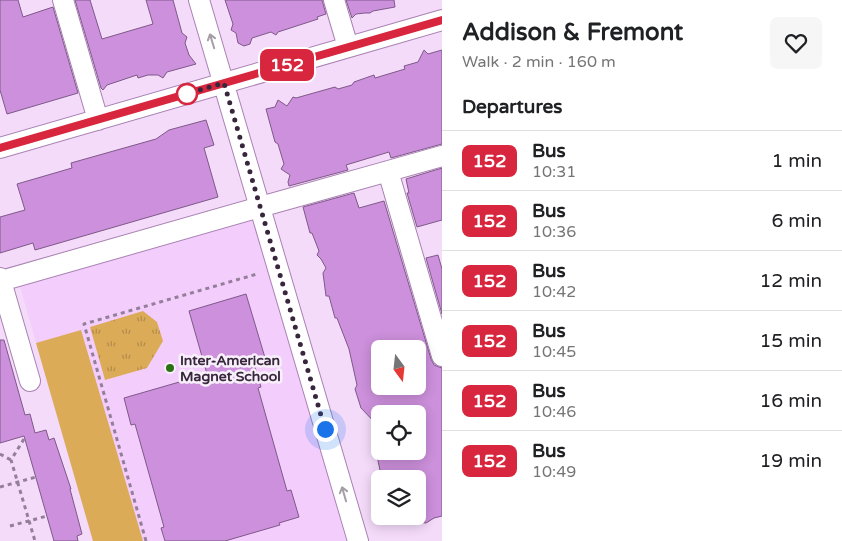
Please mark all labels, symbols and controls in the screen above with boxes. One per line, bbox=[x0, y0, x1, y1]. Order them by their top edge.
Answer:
button: heart bbox=[770, 17, 822, 69]
text: Addison & Fremont bbox=[462, 18, 683, 47]
one-way arrow bbox=[206, 34, 216, 50]
line badge: 152 bbox=[258, 49, 316, 81]
text: Walk · 2 min · 160 m bbox=[462, 52, 616, 72]
text: 152 bbox=[270, 54, 304, 76]
unlabelled marker bbox=[176, 83, 198, 105]
text: Departures bbox=[462, 96, 562, 118]
text: Bus bbox=[532, 140, 566, 162]
text: 152 bbox=[473, 150, 506, 172]
text: 1 min bbox=[771, 150, 822, 172]
text: 10:31 bbox=[532, 162, 576, 182]
text: Bus bbox=[532, 200, 566, 222]
text: 152 bbox=[473, 210, 506, 232]
text: 6 min bbox=[771, 210, 822, 232]
text: 10:36 bbox=[532, 222, 576, 242]
text: Bus bbox=[532, 260, 566, 282]
text: 152 bbox=[473, 270, 506, 292]
text: 12 min bbox=[759, 270, 822, 292]
text: 10:42 bbox=[532, 282, 576, 302]
text: Bus bbox=[532, 320, 566, 342]
text: 152 bbox=[473, 330, 506, 352]
text: 15 min bbox=[759, 330, 822, 352]
north arrow bbox=[371, 340, 426, 395]
map controls bbox=[371, 340, 426, 525]
text: 10:45 bbox=[532, 342, 576, 362]
place label: Inter-American Magnet School bbox=[180, 352, 281, 385]
marker: Inter-American Magnet School bbox=[164, 362, 176, 374]
text: Bus bbox=[532, 380, 566, 402]
text: 152 bbox=[473, 390, 506, 412]
text: 16 min bbox=[759, 390, 822, 412]
text: 10:46 bbox=[532, 402, 576, 422]
button: locate bbox=[371, 405, 426, 460]
your location bbox=[313, 417, 338, 442]
text: Bus bbox=[532, 440, 566, 462]
text: 152 bbox=[473, 450, 506, 472]
text: 19 min bbox=[759, 450, 822, 472]
text: 10:49 bbox=[532, 462, 576, 482]
button: layers bbox=[371, 470, 426, 525]
one-way arrow bbox=[339, 487, 349, 503]

